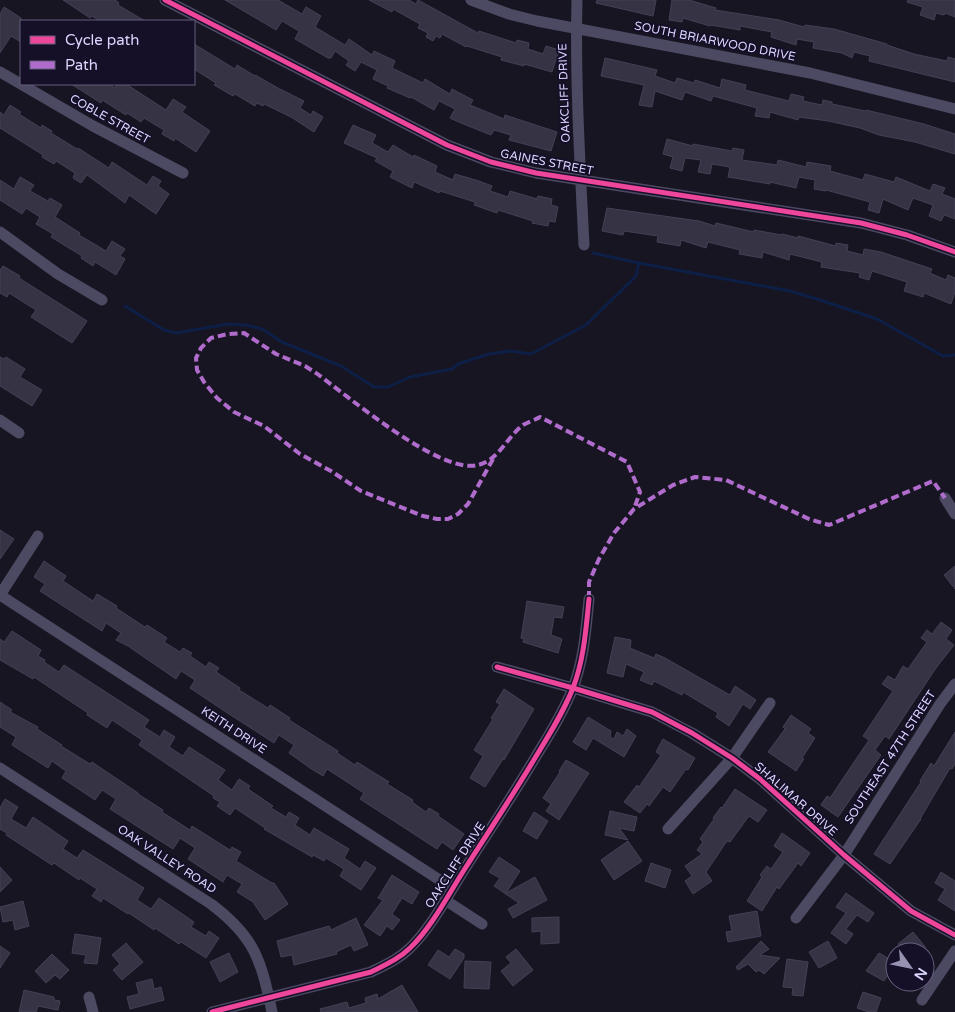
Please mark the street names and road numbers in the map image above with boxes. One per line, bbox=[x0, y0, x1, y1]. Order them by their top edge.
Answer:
street label: SOUTH BRIARWOOD DRIVE bbox=[633, 18, 797, 64]
street label: OAKCLIFF DRIVE bbox=[555, 43, 573, 143]
street label: COBLE STREET bbox=[68, 91, 153, 147]
street label: GAINES STREET bbox=[499, 146, 595, 178]
street label: SOUTHEAST 47TH STREET bbox=[841, 687, 939, 826]
street label: KEITH DRIVE bbox=[198, 704, 270, 757]
street label: SHALIMAR DRIVE bbox=[752, 759, 840, 839]
street label: OAKCLIFF DRIVE bbox=[422, 819, 488, 911]
street label: OAK VALLEY ROAD bbox=[115, 822, 219, 896]

